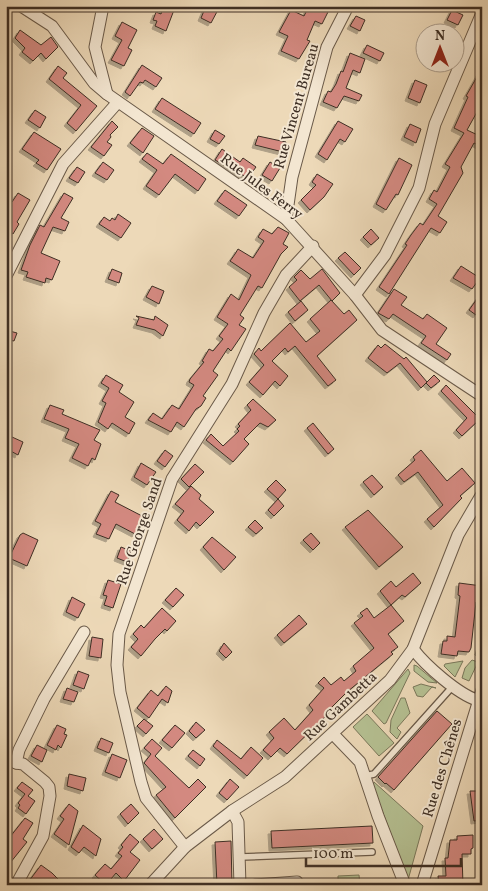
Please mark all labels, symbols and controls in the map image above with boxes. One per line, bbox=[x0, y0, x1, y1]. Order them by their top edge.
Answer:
north arrow bbox=[416, 22, 466, 72]
text: N bbox=[435, 27, 445, 46]
street label: Rue Vincent Bureau bbox=[269, 41, 325, 172]
street label: Rue Jules Ferry bbox=[215, 149, 307, 225]
street label: Rue George Sand bbox=[112, 475, 169, 588]
street label: Rue Gambetta bbox=[300, 667, 382, 747]
street label: Rue des Chênes bbox=[418, 717, 468, 820]
scale bar bbox=[306, 836, 460, 868]
text: 100 m bbox=[313, 844, 353, 865]

